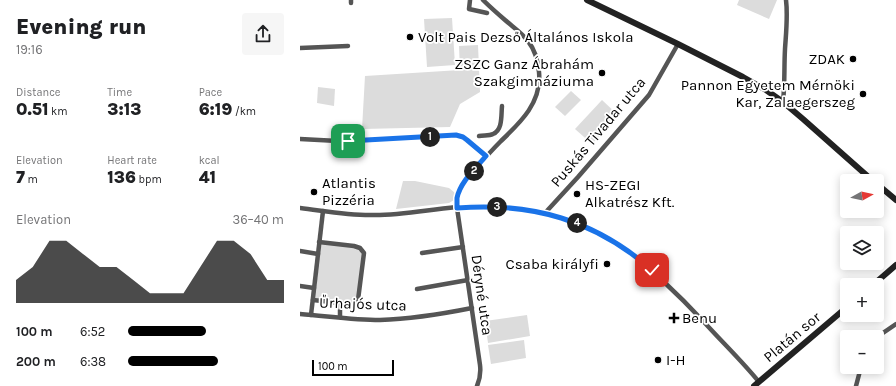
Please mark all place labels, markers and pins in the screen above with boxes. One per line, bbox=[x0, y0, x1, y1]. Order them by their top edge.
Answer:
place label: Volt Pais Dezső Általános Iskola bbox=[418, 28, 633, 46]
marker: Volt Pais Dezső Általános Iskola bbox=[405, 32, 415, 42]
place label: ZDAK bbox=[808, 50, 845, 68]
marker: ZDAK bbox=[848, 54, 858, 64]
place label: ZSZC Ganz Ábrahám Szakgimnáziuma bbox=[454, 55, 594, 90]
marker: ZSZC Ganz Ábrahám Szakgimnáziuma bbox=[597, 68, 607, 78]
place label: Pannon Egyetem Mérnöki Kar, Zalaegerszeg bbox=[681, 76, 856, 111]
marker: Pannon Egyetem Mérnöki Kar, Zalaegerszeg bbox=[858, 89, 868, 99]
pin bbox=[331, 124, 365, 158]
pin: 1 bbox=[420, 127, 440, 147]
pin: 2 bbox=[464, 161, 484, 181]
place label: Atlantis Pizzéria bbox=[322, 174, 376, 209]
place label: HS-ZEGI Alkatrész Kft. bbox=[585, 176, 675, 211]
marker: Atlantis Pizzéria bbox=[309, 187, 319, 197]
marker: HS-ZEGI Alkatrész Kft. bbox=[572, 189, 582, 199]
pin: 3 bbox=[487, 197, 507, 217]
pin: 4 bbox=[567, 213, 587, 233]
pin bbox=[635, 253, 669, 287]
place label: Csaba királyfi bbox=[506, 255, 599, 273]
marker: Csaba királyfi bbox=[602, 259, 612, 269]
place label: Benu bbox=[682, 309, 717, 327]
marker: Benu bbox=[669, 313, 679, 323]
place label: I-H bbox=[666, 351, 685, 369]
marker: I-H bbox=[653, 355, 663, 365]

